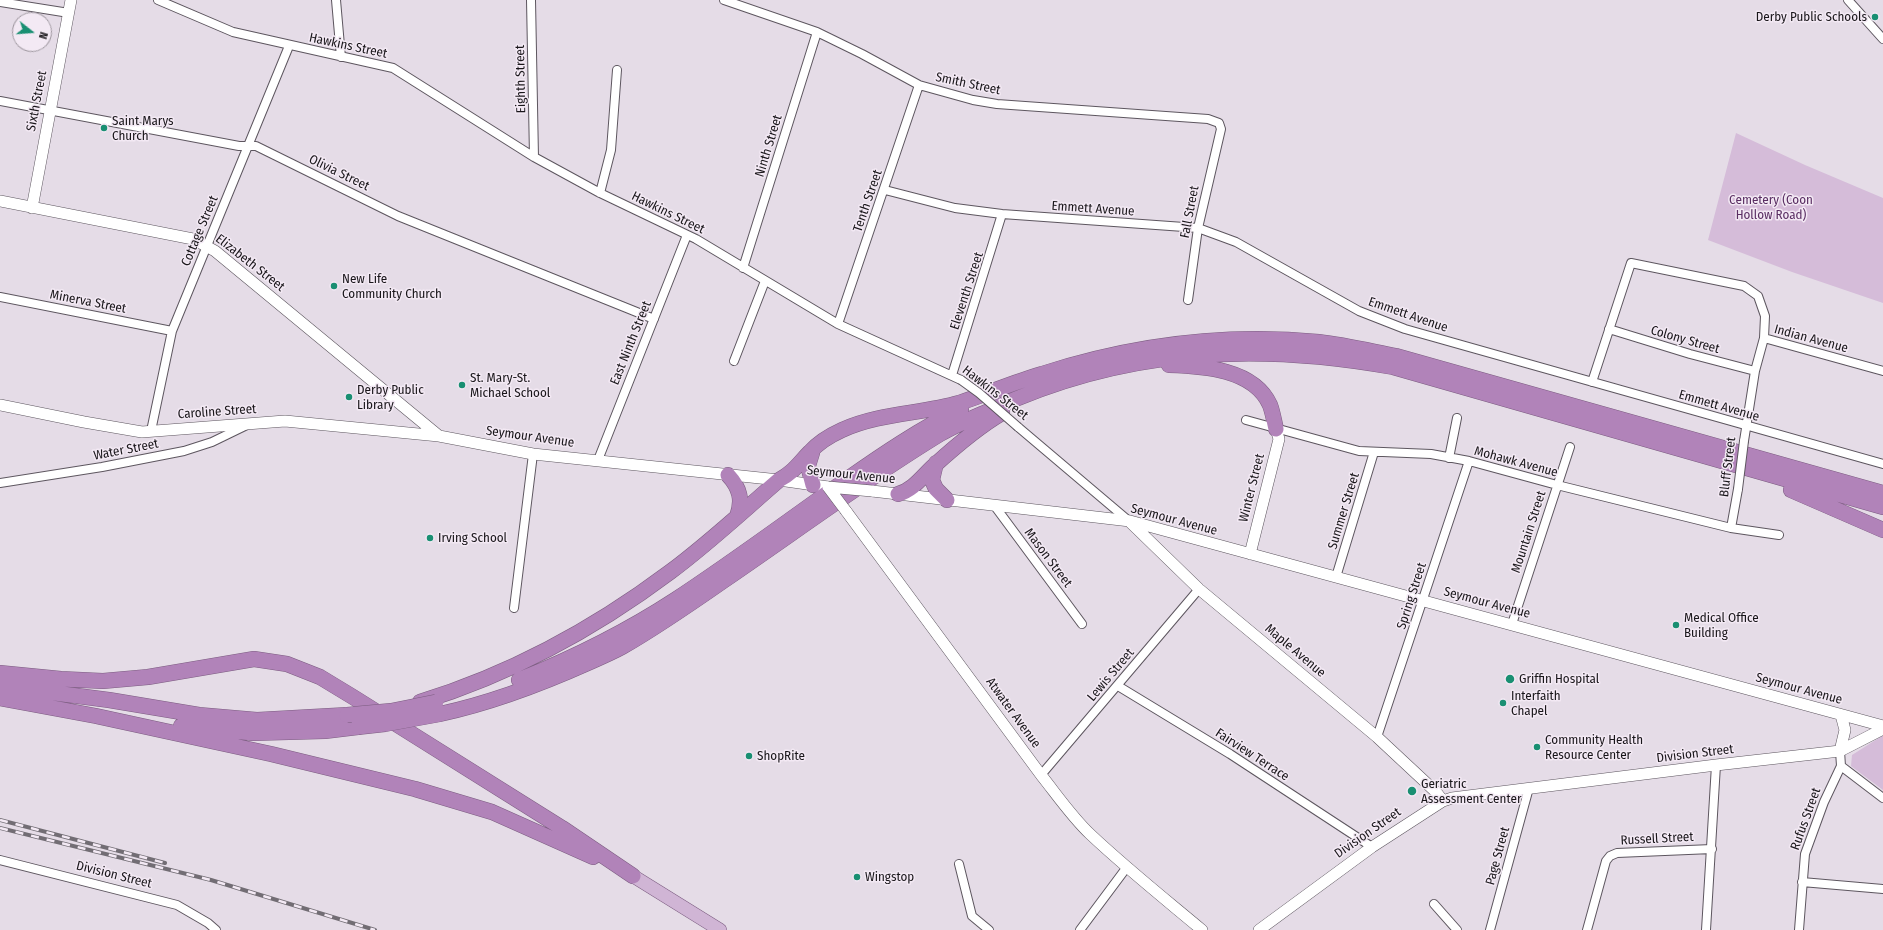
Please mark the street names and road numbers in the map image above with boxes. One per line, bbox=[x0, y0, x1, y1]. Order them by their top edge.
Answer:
street label: Hawkins Street bbox=[308, 30, 388, 62]
street label: Eighth Street bbox=[513, 45, 529, 113]
street label: Sixth Street bbox=[23, 69, 51, 133]
street label: Smith Street bbox=[934, 70, 1002, 98]
street label: Ninth Street bbox=[752, 113, 786, 179]
street label: Olivia Street bbox=[306, 152, 372, 194]
street label: Tenth Street bbox=[850, 168, 886, 234]
street label: Fall Street bbox=[1177, 184, 1203, 240]
street label: Hawkins Street bbox=[629, 189, 707, 237]
street label: Cottage Street bbox=[178, 193, 222, 269]
street label: Emmett Avenue bbox=[1051, 198, 1135, 220]
street label: Elizabeth Street bbox=[212, 231, 288, 295]
street label: Eleventh Street bbox=[947, 250, 987, 332]
street label: Minerva Street bbox=[49, 287, 127, 317]
street label: Emmett Avenue bbox=[1366, 294, 1450, 336]
street label: East Ninth Street bbox=[607, 299, 655, 387]
street label: Indian Avenue bbox=[1772, 322, 1850, 356]
street label: Colony Street bbox=[1649, 323, 1721, 357]
street label: Hawkins Street bbox=[959, 362, 1031, 424]
street label: Emmett Avenue bbox=[1677, 387, 1761, 425]
street label: Caroline Street bbox=[177, 401, 257, 423]
street label: Seymour Avenue bbox=[485, 423, 575, 451]
street label: Water Street bbox=[92, 436, 160, 464]
street label: Bluff Street bbox=[1717, 436, 1739, 498]
street label: Mohawk Avenue bbox=[1472, 443, 1560, 481]
street label: Winter Street bbox=[1236, 452, 1268, 524]
street label: Seymour Avenue bbox=[806, 463, 896, 487]
street label: Summer Street bbox=[1325, 471, 1363, 551]
street label: Mountain Street bbox=[1508, 489, 1550, 575]
street label: Seymour Avenue bbox=[1129, 501, 1219, 539]
street label: Mason Street bbox=[1021, 525, 1075, 591]
street label: Spring Street bbox=[1394, 561, 1430, 631]
street label: Seymour Avenue bbox=[1442, 584, 1532, 622]
street label: Maple Avenue bbox=[1261, 621, 1329, 681]
street label: Lewis Street bbox=[1084, 645, 1138, 705]
street label: Seymour Avenue bbox=[1754, 670, 1844, 708]
street label: Atwater Avenue bbox=[982, 675, 1044, 751]
street label: Fairview Terrace bbox=[1212, 725, 1292, 785]
street label: Division Street bbox=[1656, 742, 1734, 766]
street label: Rufus Street bbox=[1788, 786, 1824, 852]
street label: Division Street bbox=[1332, 804, 1404, 862]
street label: Page Street bbox=[1483, 825, 1513, 887]
street label: Russell Street bbox=[1620, 829, 1694, 849]
street label: Division Street bbox=[75, 858, 153, 892]

